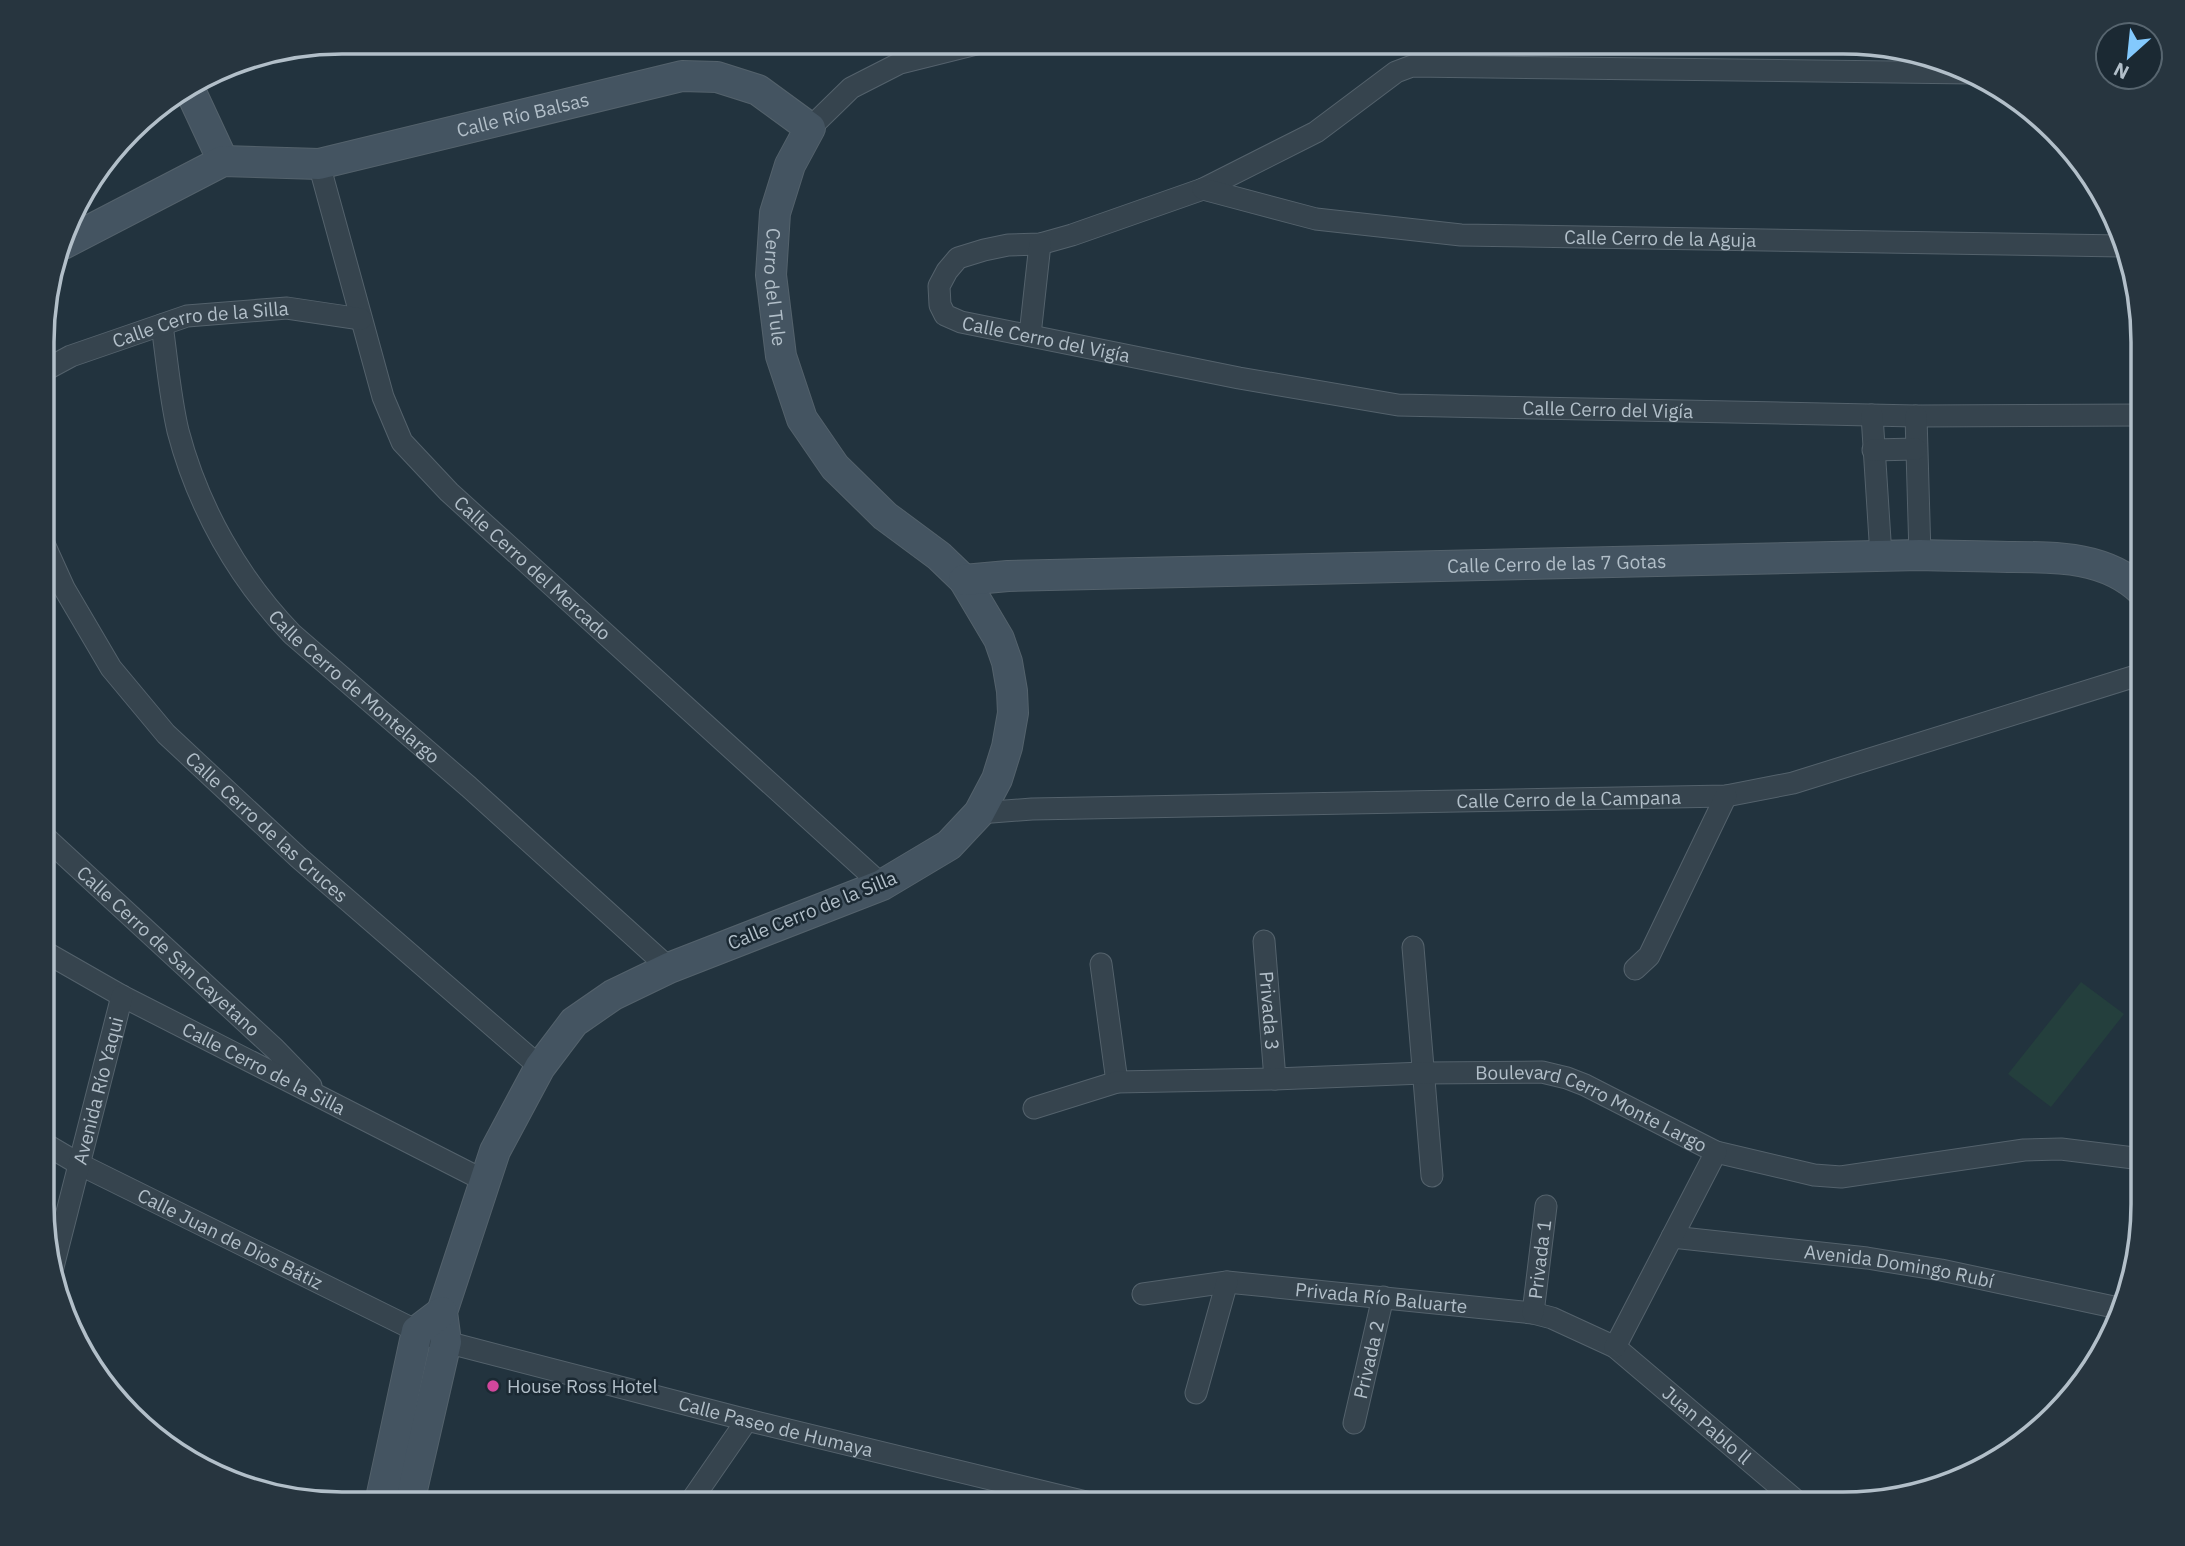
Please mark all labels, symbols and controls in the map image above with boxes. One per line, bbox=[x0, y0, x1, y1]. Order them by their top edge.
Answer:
north arrow bbox=[2094, 21, 2164, 91]
text: N bbox=[2110, 57, 2133, 85]
street label: Calle Río Balsas bbox=[454, 87, 592, 142]
street label: Calle Cerro de la Aguja bbox=[1564, 225, 1756, 252]
street label: Cerro del Tule bbox=[759, 227, 792, 348]
street label: Calle Cerro de la Silla bbox=[109, 296, 290, 353]
street label: Calle Cerro del Vigía bbox=[960, 311, 1132, 368]
street label: Calle Cerro del Vigía bbox=[1522, 396, 1694, 423]
street label: Calle Cerro del Mercado bbox=[449, 491, 616, 645]
street label: Calle Cerro de las 7 Gotas bbox=[1447, 549, 1667, 578]
street label: Calle Cerro de Montelargo bbox=[264, 605, 445, 769]
street label: Calle Cerro de las Cruces bbox=[181, 746, 353, 907]
street label: Calle Cerro de la Campana bbox=[1456, 785, 1681, 813]
street label: Calle Cerro de San Cayetano bbox=[72, 860, 265, 1041]
street label: Calle Cerro de la Silla bbox=[724, 865, 900, 955]
street label: Privada 3 bbox=[1254, 970, 1285, 1051]
street label: Avenida Río Yaqui bbox=[68, 1014, 128, 1167]
street label: Calle Cerro de la Silla bbox=[178, 1017, 350, 1120]
street label: Boulevard Cerro Monte Largo bbox=[1475, 1060, 1711, 1157]
street label: Calle Juan de Dios Bátiz bbox=[133, 1183, 327, 1295]
street label: Privada 1 bbox=[1523, 1218, 1556, 1300]
street label: Avenida Domingo Rubí bbox=[1803, 1239, 1996, 1293]
street label: Privada Río Baluarte bbox=[1294, 1277, 1469, 1318]
street label: Privada 2 bbox=[1348, 1318, 1389, 1401]
place label: House Ross Hotel bbox=[507, 1374, 658, 1398]
marker: House Ross Hotel bbox=[485, 1378, 501, 1394]
street label: Juan Pablo ll bbox=[1658, 1381, 1756, 1469]
street label: Calle Paseo de Humaya bbox=[676, 1391, 876, 1462]

